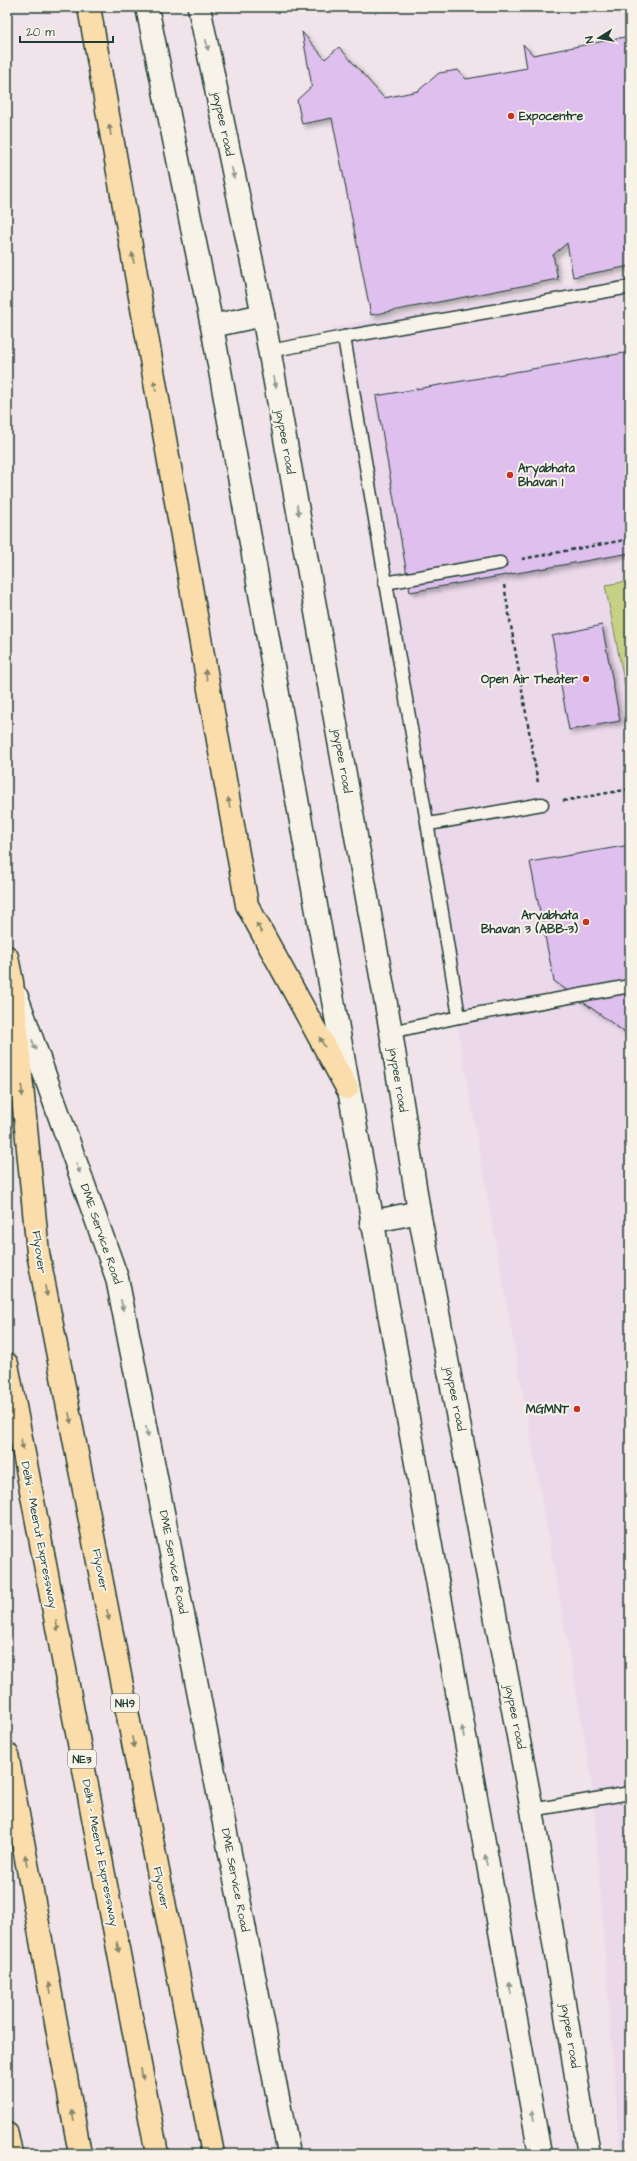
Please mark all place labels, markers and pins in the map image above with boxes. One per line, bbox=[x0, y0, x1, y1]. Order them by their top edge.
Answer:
place label: Expocentre bbox=[519, 108, 584, 126]
marker: Expocentre bbox=[506, 111, 516, 121]
place label: Aryabhata Bhavan 1 bbox=[518, 460, 576, 491]
marker: Aryabhata Bhavan 1 bbox=[505, 470, 515, 480]
place label: Open Air Theater bbox=[481, 671, 578, 689]
marker: Open Air Theater bbox=[581, 674, 591, 684]
place label: Aryabhata Bhavan 3 (ABB-3) bbox=[481, 907, 579, 938]
marker: Aryabhata Bhavan 3 (ABB-3) bbox=[581, 917, 591, 927]
place label: MGMNT bbox=[526, 1401, 570, 1418]
marker: MGMNT bbox=[572, 1404, 582, 1414]

